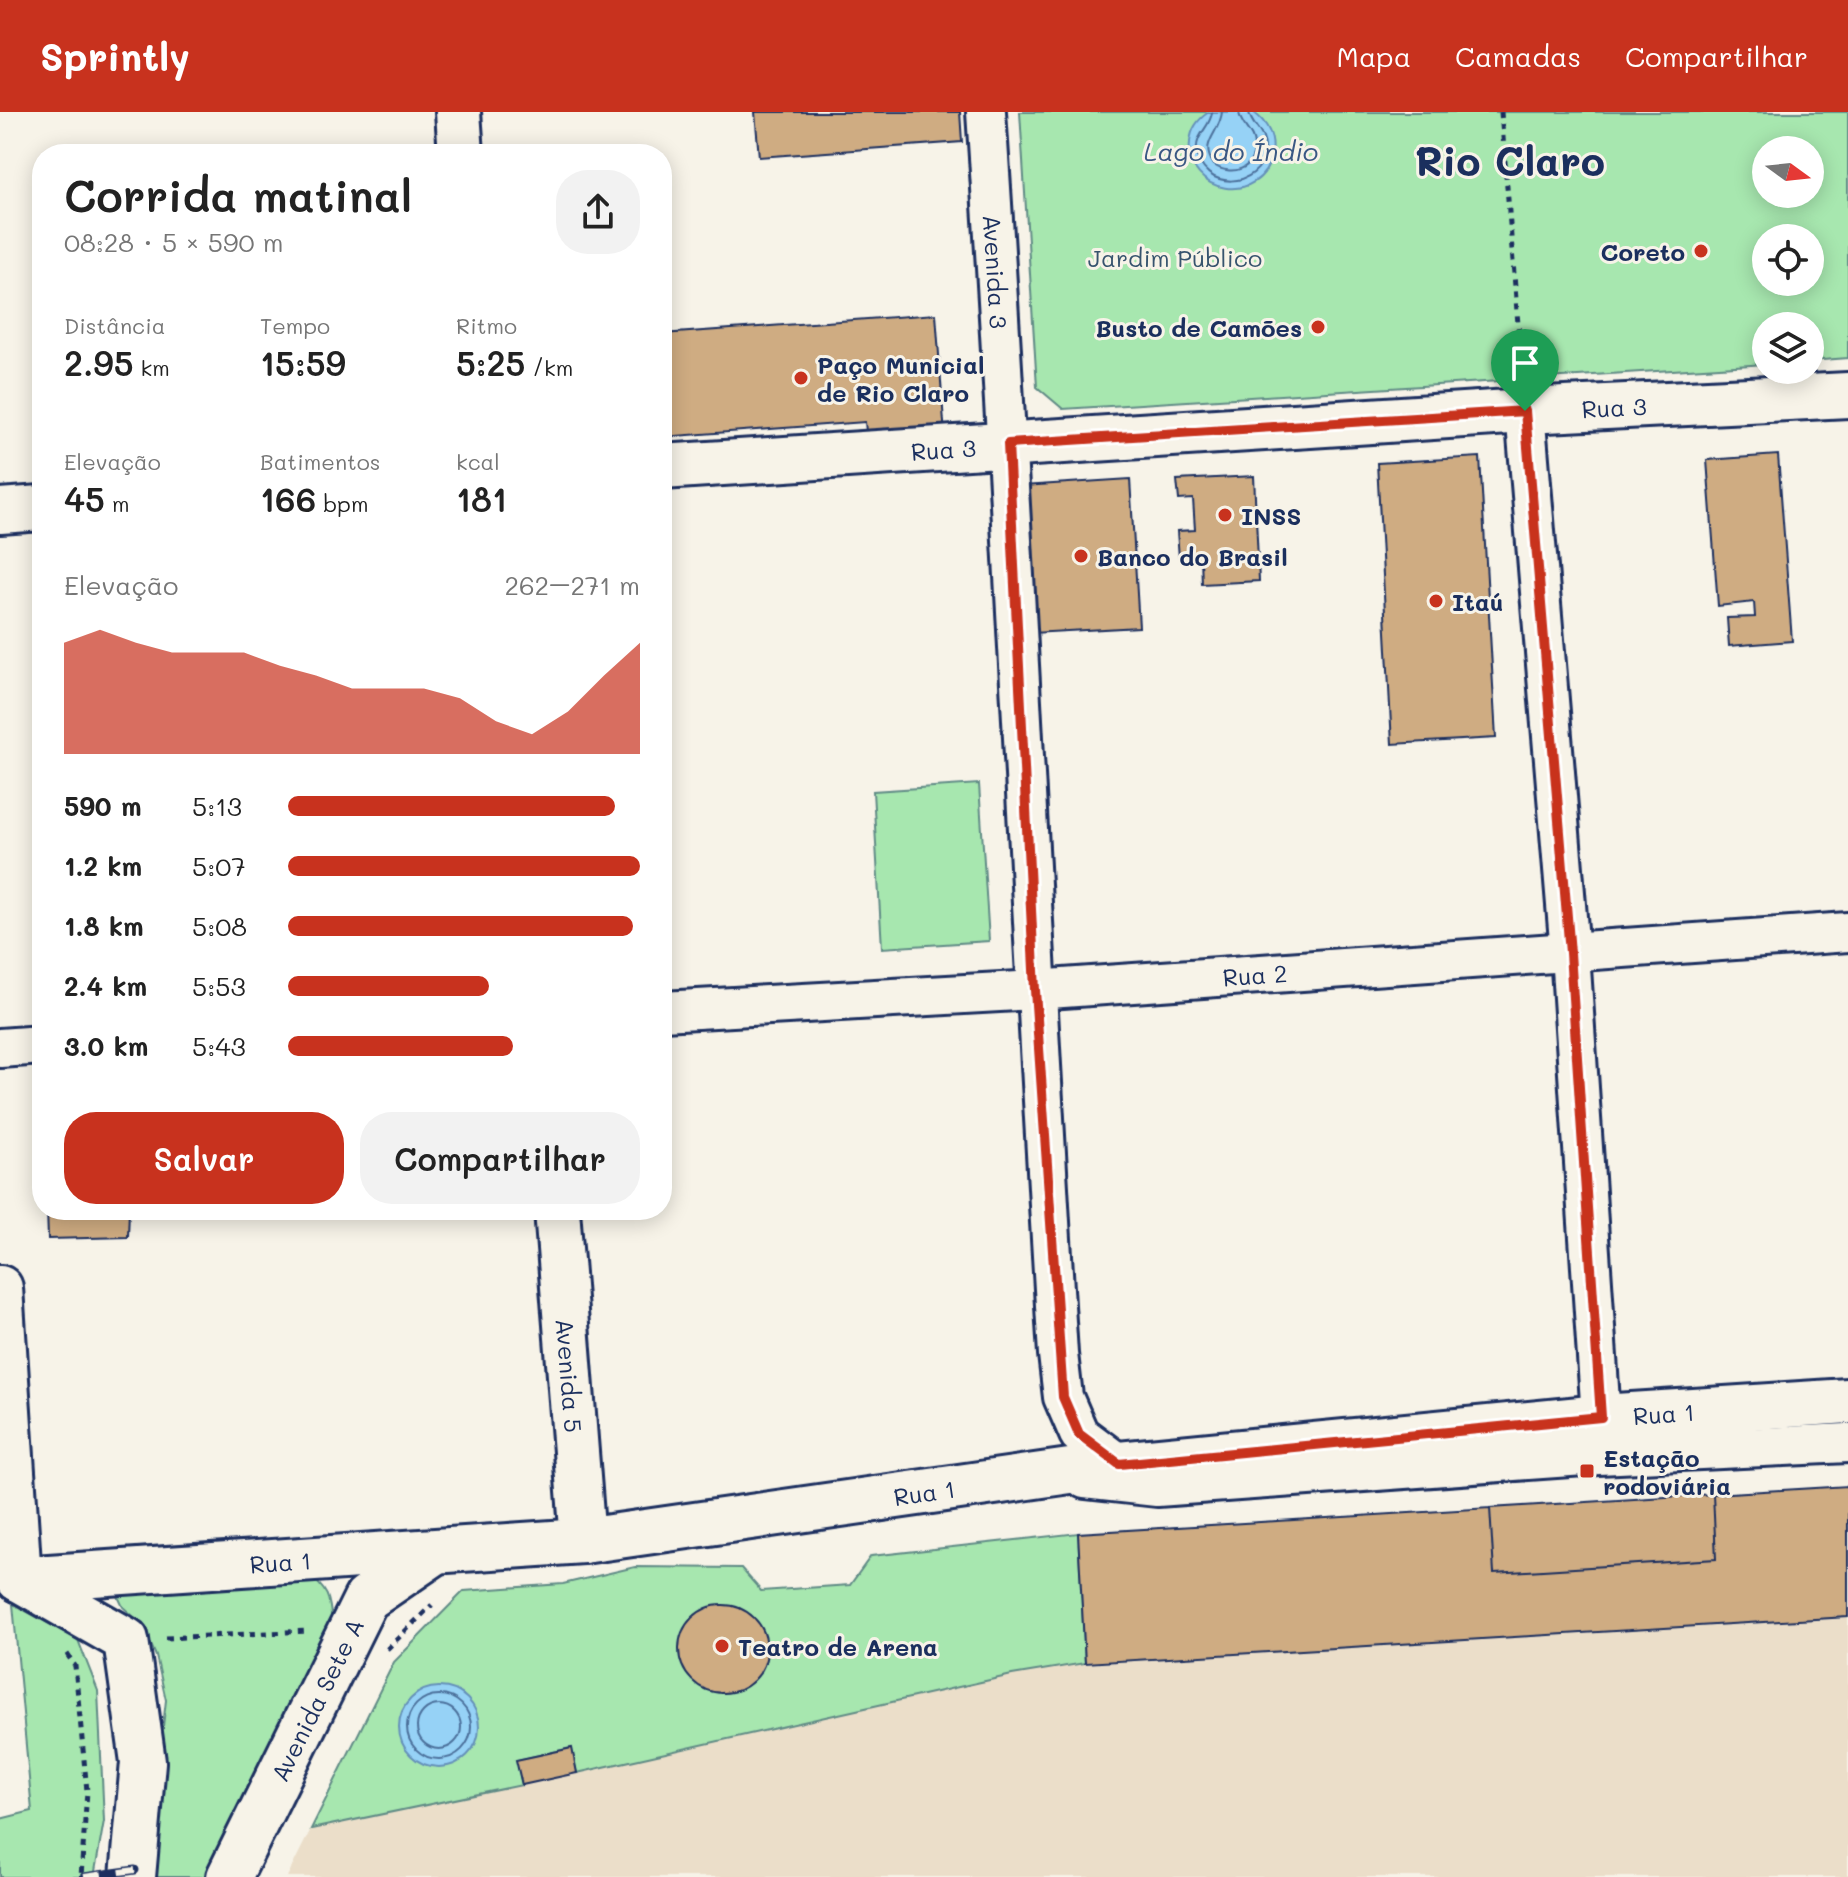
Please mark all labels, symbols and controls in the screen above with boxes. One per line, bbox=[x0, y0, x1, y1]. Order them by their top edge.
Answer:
text: Sprintly bbox=[40, 31, 190, 81]
text: Mapa bbox=[1337, 38, 1411, 74]
text: Camadas bbox=[1455, 38, 1581, 74]
text: Compartilhar bbox=[1625, 38, 1808, 74]
water label: Lago do Índio bbox=[1144, 134, 1318, 168]
district label: Rio Claro bbox=[1415, 134, 1605, 186]
north arrow bbox=[1752, 136, 1824, 208]
map controls bbox=[1752, 136, 1824, 384]
text: Corrida matinal bbox=[64, 166, 412, 223]
button: share bbox=[556, 170, 640, 254]
street label: Avenida 3 bbox=[977, 214, 1015, 330]
button: locate bbox=[1752, 224, 1824, 296]
text: 08:28 · 5 × 590 m bbox=[64, 225, 283, 259]
place label: Coreto bbox=[1601, 236, 1685, 267]
park label: Jardim Público bbox=[1088, 242, 1262, 273]
marker: Coreto bbox=[1692, 242, 1710, 260]
text: Distância bbox=[64, 311, 166, 340]
text: Tempo bbox=[260, 311, 330, 340]
text: Ritmo bbox=[456, 311, 517, 340]
place label: Busto de Camões bbox=[1095, 312, 1302, 343]
button: layers bbox=[1752, 312, 1824, 384]
marker: Busto de Camões bbox=[1309, 318, 1327, 336]
pin bbox=[1491, 329, 1559, 411]
text: 2.95 bbox=[64, 340, 134, 385]
text: 15:59 bbox=[260, 340, 346, 385]
text: 5:25 bbox=[456, 340, 525, 385]
icon: arrive bbox=[1503, 341, 1547, 385]
place label: Paço Municial de Rio Claro bbox=[817, 349, 984, 408]
text: km bbox=[134, 353, 170, 382]
text: /km bbox=[525, 353, 573, 382]
marker: Paço Municial de Rio Claro bbox=[792, 369, 810, 387]
street label: Rua 3 bbox=[1581, 389, 1647, 424]
street label: Rua 3 bbox=[910, 431, 977, 466]
text: Elevação bbox=[64, 447, 161, 476]
text: Batimentos bbox=[260, 447, 381, 476]
text: kcal bbox=[456, 447, 500, 476]
text: 45 bbox=[64, 476, 105, 521]
text: 166 bbox=[260, 476, 316, 521]
text: 181 bbox=[456, 476, 507, 521]
text: m bbox=[105, 489, 129, 518]
text: bpm bbox=[316, 489, 368, 518]
place label: INSS bbox=[1241, 500, 1302, 531]
marker: INSS bbox=[1216, 506, 1234, 524]
place label: Banco do Brasil bbox=[1097, 541, 1288, 572]
marker: Banco do Brasil bbox=[1072, 547, 1090, 565]
text: Elevação bbox=[64, 568, 178, 602]
text: 262–271 m bbox=[504, 568, 640, 602]
place label: Itaú bbox=[1452, 586, 1503, 617]
marker: Itaú bbox=[1427, 592, 1445, 610]
text: 590 m bbox=[64, 789, 142, 823]
text: 5:13 bbox=[192, 789, 242, 823]
text: 1.2 km bbox=[64, 849, 142, 883]
text: 5:07 bbox=[192, 849, 246, 883]
text: 1.8 km bbox=[64, 909, 144, 943]
text: 5:08 bbox=[192, 909, 247, 943]
street label: Rua 2 bbox=[1222, 957, 1288, 992]
text: 2.4 km bbox=[64, 969, 147, 1003]
text: 5:53 bbox=[192, 969, 246, 1003]
text: 3.0 km bbox=[64, 1029, 148, 1063]
text: 5:43 bbox=[192, 1029, 246, 1063]
button: Salvar bbox=[64, 1112, 344, 1204]
button: Compartilhar bbox=[360, 1112, 640, 1204]
street label: Avenida 5 bbox=[550, 1317, 590, 1434]
street label: Rua 1 bbox=[1632, 1395, 1696, 1430]
place label: Estação rodoviária bbox=[1603, 1442, 1731, 1501]
marker: Estação rodoviária bbox=[1578, 1462, 1596, 1480]
street label: Rua 1 bbox=[891, 1472, 957, 1512]
street label: Rua 1 bbox=[248, 1544, 312, 1579]
street label: Avenida Sete A bbox=[263, 1613, 370, 1786]
place label: Teatro de Arena bbox=[738, 1631, 938, 1662]
marker: Teatro de Arena bbox=[713, 1637, 731, 1655]

